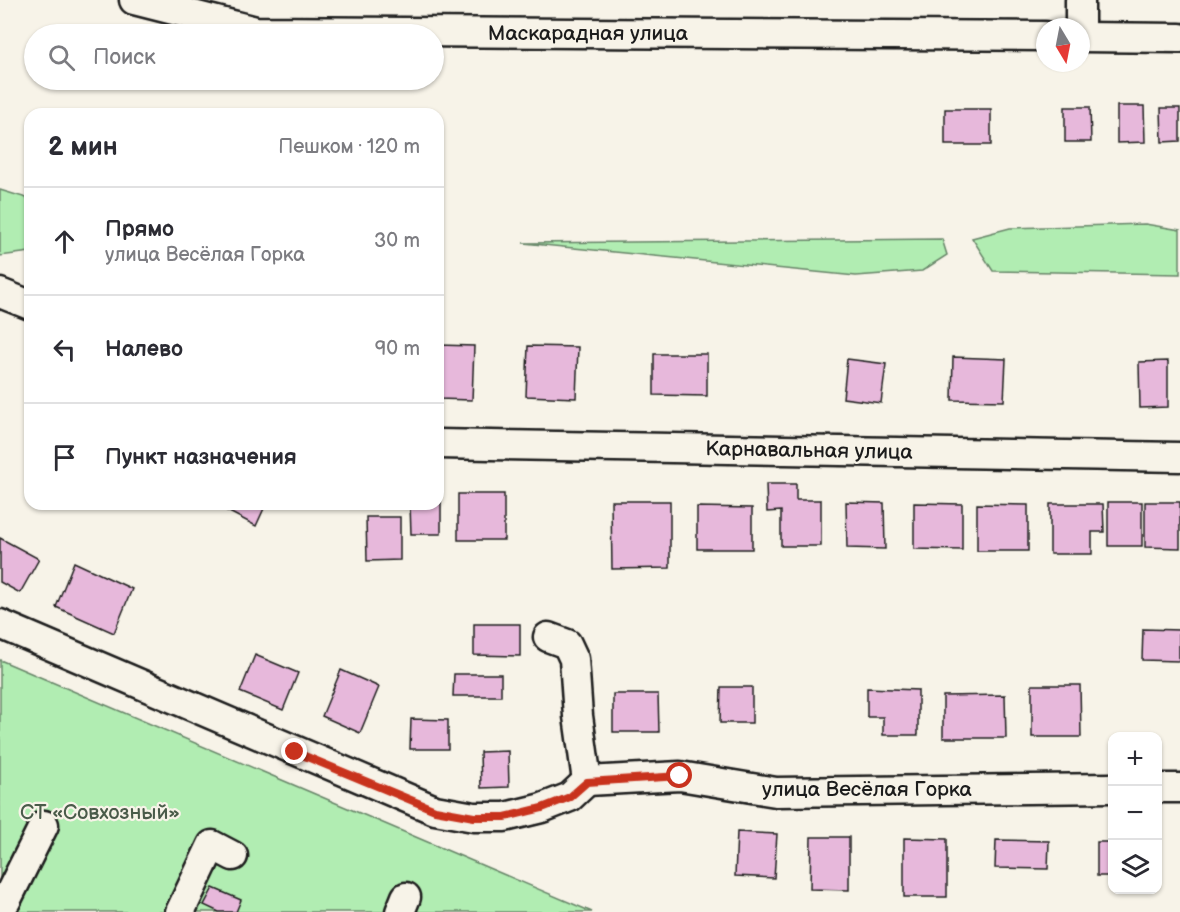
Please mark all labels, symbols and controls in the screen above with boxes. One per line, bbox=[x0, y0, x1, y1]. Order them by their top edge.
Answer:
north arrow bbox=[1036, 18, 1090, 72]
street label: Маскарадная улица bbox=[488, 21, 689, 46]
search box bbox=[24, 24, 444, 90]
icon: search bbox=[45, 41, 78, 74]
text: Поиск bbox=[93, 44, 156, 71]
text: 2 мин bbox=[48, 132, 118, 163]
text: Пешком · 120 m bbox=[278, 135, 420, 159]
text: Прямо bbox=[105, 216, 174, 243]
icon: ahead bbox=[48, 225, 81, 258]
text: 30 m bbox=[374, 229, 420, 253]
text: улица Весёлая Горка bbox=[105, 243, 305, 267]
icon: left bbox=[48, 333, 81, 366]
text: Налево bbox=[105, 336, 183, 363]
text: 90 m bbox=[375, 337, 420, 361]
street label: Карнавальная улица bbox=[705, 436, 914, 465]
icon: arrive bbox=[48, 441, 81, 474]
text: Пункт назначения bbox=[105, 444, 297, 471]
map controls bbox=[1108, 732, 1162, 894]
button: + bbox=[1108, 732, 1162, 786]
route end bbox=[281, 738, 307, 764]
route start bbox=[666, 762, 692, 788]
street label: улица Весёлая Горка bbox=[762, 777, 973, 802]
button: − bbox=[1108, 786, 1162, 840]
park label: СТ «Совхозный» bbox=[20, 800, 180, 825]
button: layers bbox=[1108, 840, 1162, 894]

